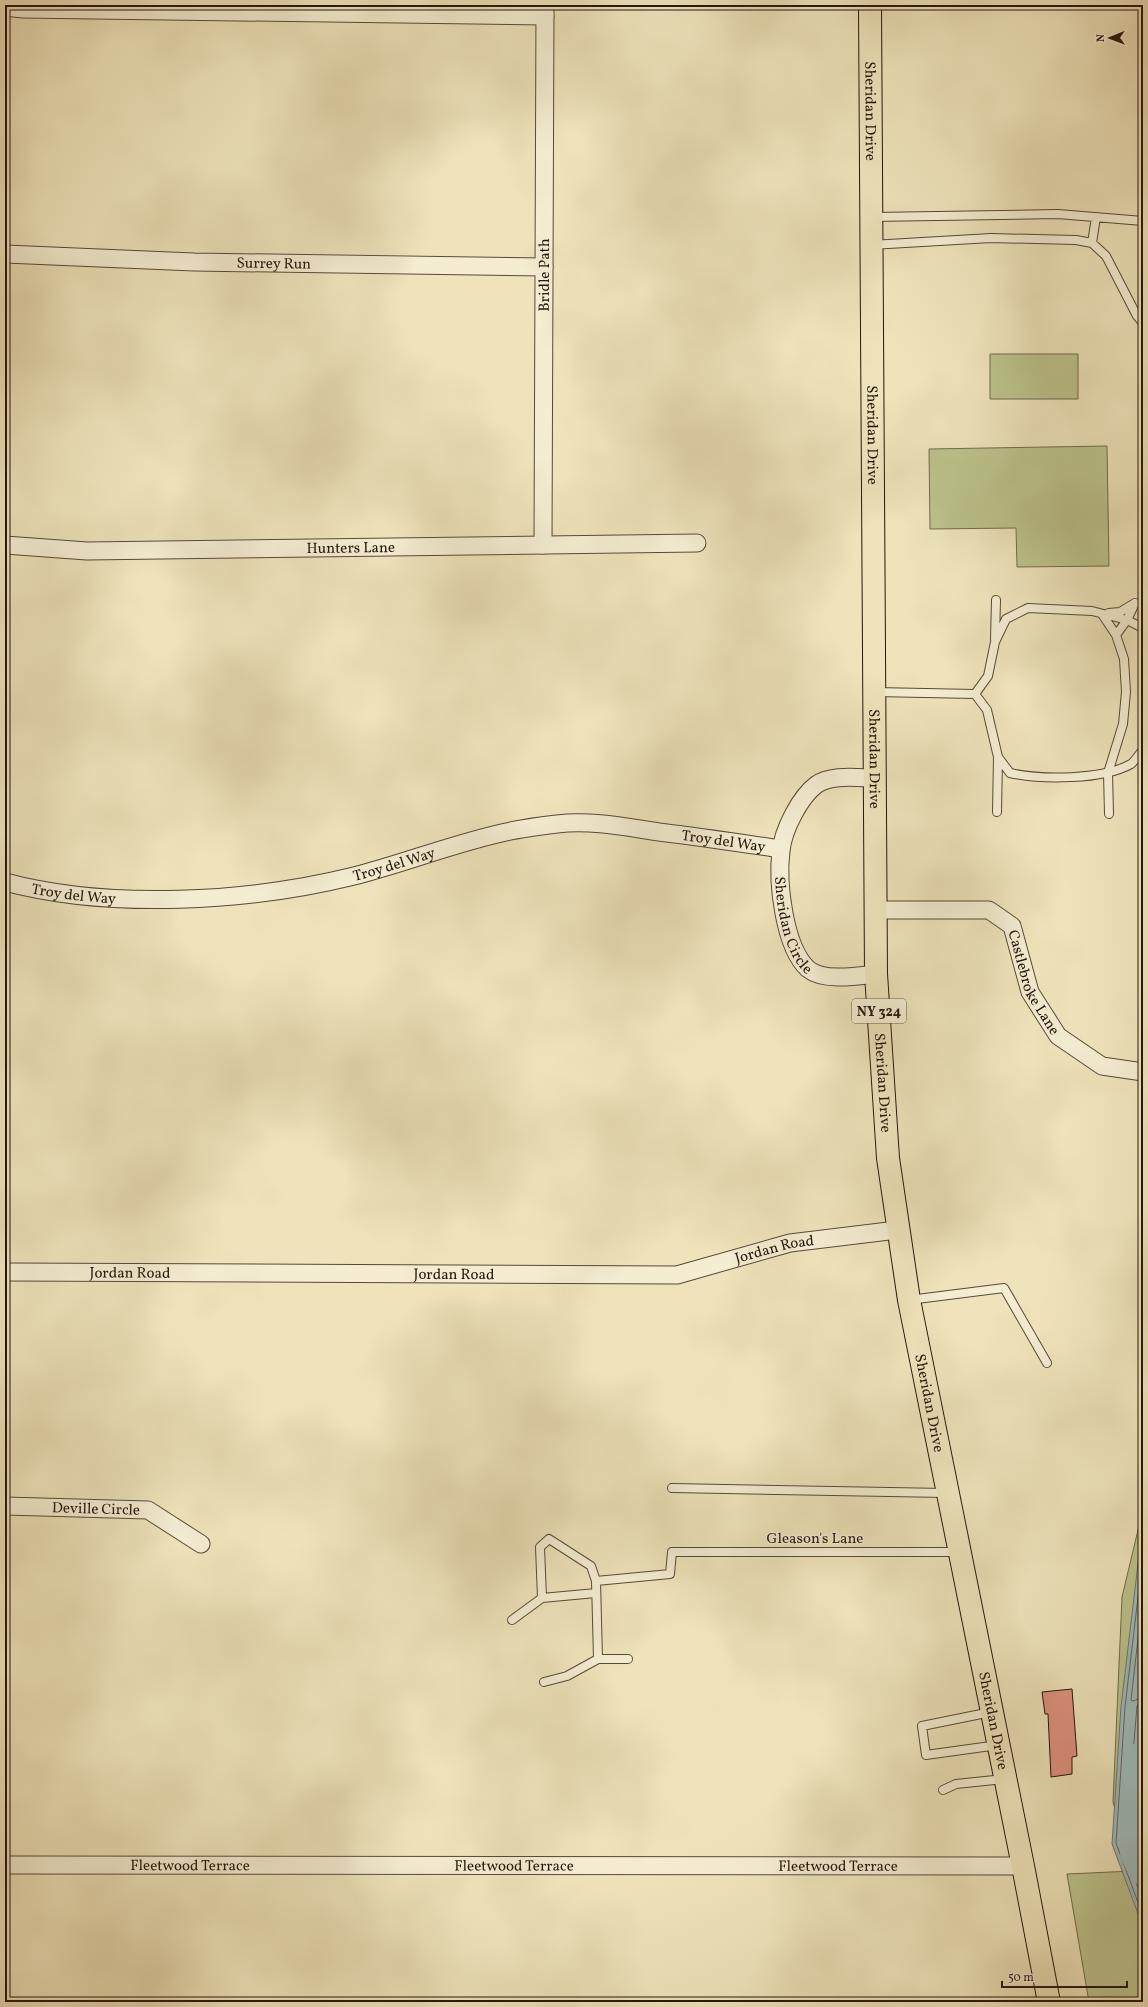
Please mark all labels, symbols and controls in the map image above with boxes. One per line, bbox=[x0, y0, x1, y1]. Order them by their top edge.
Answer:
north arrow bbox=[1090, 18, 1130, 58]
text: N bbox=[1094, 34, 1109, 42]
street label: Sheridan Drive bbox=[858, 61, 880, 161]
street label: Bridle Path bbox=[535, 238, 556, 312]
street label: Surrey Run bbox=[236, 254, 311, 276]
street label: Sheridan Drive bbox=[860, 385, 882, 485]
street label: Hunters Lane bbox=[306, 538, 395, 560]
street label: Sheridan Drive bbox=[862, 709, 884, 809]
street label: Troy del Way bbox=[680, 826, 767, 859]
street label: Troy del Way bbox=[351, 843, 438, 888]
street label: Sheridan Circle bbox=[768, 876, 816, 980]
street label: Troy del Way bbox=[30, 879, 116, 911]
street label: Castlebroke Lane bbox=[1002, 928, 1064, 1040]
road number: NY 324 bbox=[852, 999, 906, 1023]
street label: Sheridan Drive bbox=[868, 1032, 895, 1133]
street label: Jordan Road bbox=[733, 1231, 815, 1270]
street label: Jordan Road bbox=[89, 1263, 171, 1285]
street label: Jordan Road bbox=[413, 1265, 495, 1286]
street label: Sheridan Drive bbox=[908, 1352, 948, 1454]
street label: Deville Circle bbox=[52, 1498, 140, 1522]
street label: Gleason's Lane bbox=[767, 1529, 863, 1550]
street label: Sheridan Drive bbox=[972, 1670, 1012, 1772]
street label: Fleetwood Terrace bbox=[130, 1856, 250, 1877]
street label: Fleetwood Terrace bbox=[454, 1856, 574, 1878]
street label: Fleetwood Terrace bbox=[778, 1857, 898, 1878]
scale bar bbox=[1002, 1963, 1127, 1989]
text: 50 m bbox=[1008, 1970, 1034, 1986]

